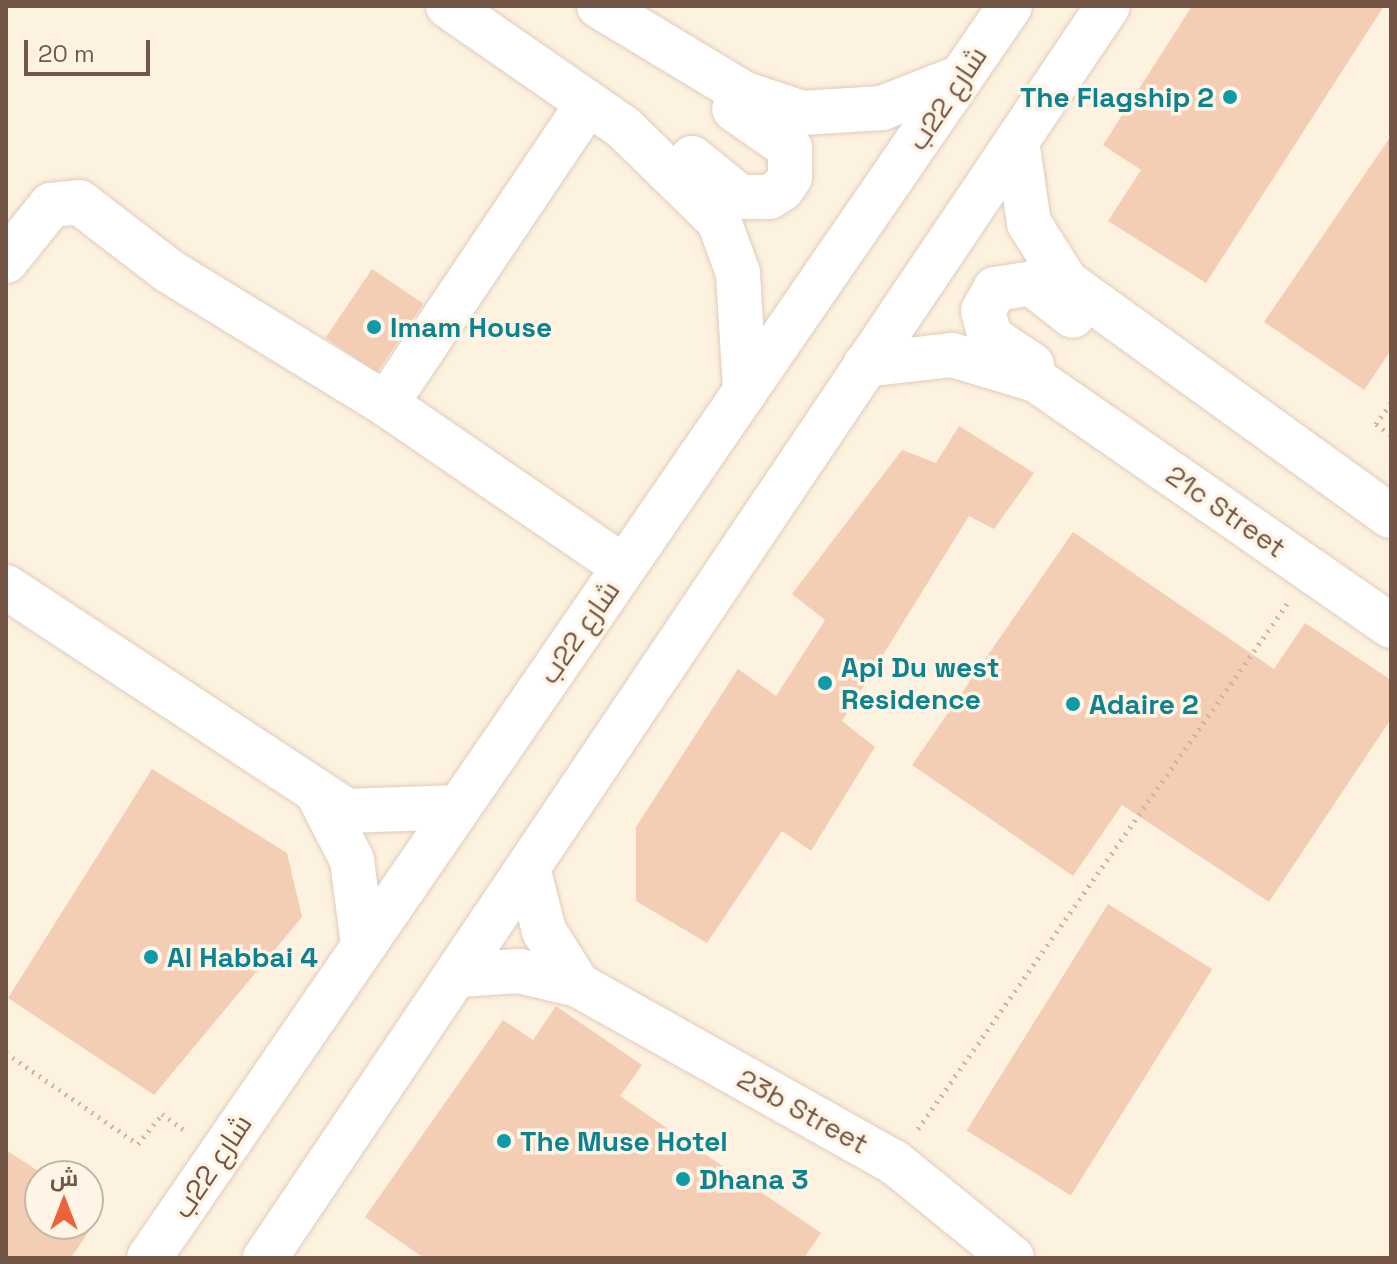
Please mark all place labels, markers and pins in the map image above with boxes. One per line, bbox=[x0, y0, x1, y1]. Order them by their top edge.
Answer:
place label: The Flagship 2 bbox=[1020, 80, 1214, 114]
marker: The Flagship 2 bbox=[1221, 88, 1239, 106]
place label: Imam House bbox=[390, 310, 552, 344]
marker: Imam House bbox=[365, 318, 383, 336]
place label: Api Du west Residence bbox=[841, 650, 999, 716]
marker: Api Du west Residence bbox=[816, 674, 834, 692]
place label: Adaire 2 bbox=[1089, 687, 1199, 721]
marker: Adaire 2 bbox=[1064, 695, 1082, 713]
place label: Al Habbai 4 bbox=[167, 940, 318, 974]
marker: Al Habbai 4 bbox=[142, 948, 160, 966]
place label: The Muse Hotel bbox=[520, 1124, 728, 1158]
marker: The Muse Hotel bbox=[495, 1132, 513, 1150]
place label: Dhana 3 bbox=[699, 1162, 809, 1196]
marker: Dhana 3 bbox=[674, 1170, 692, 1188]

